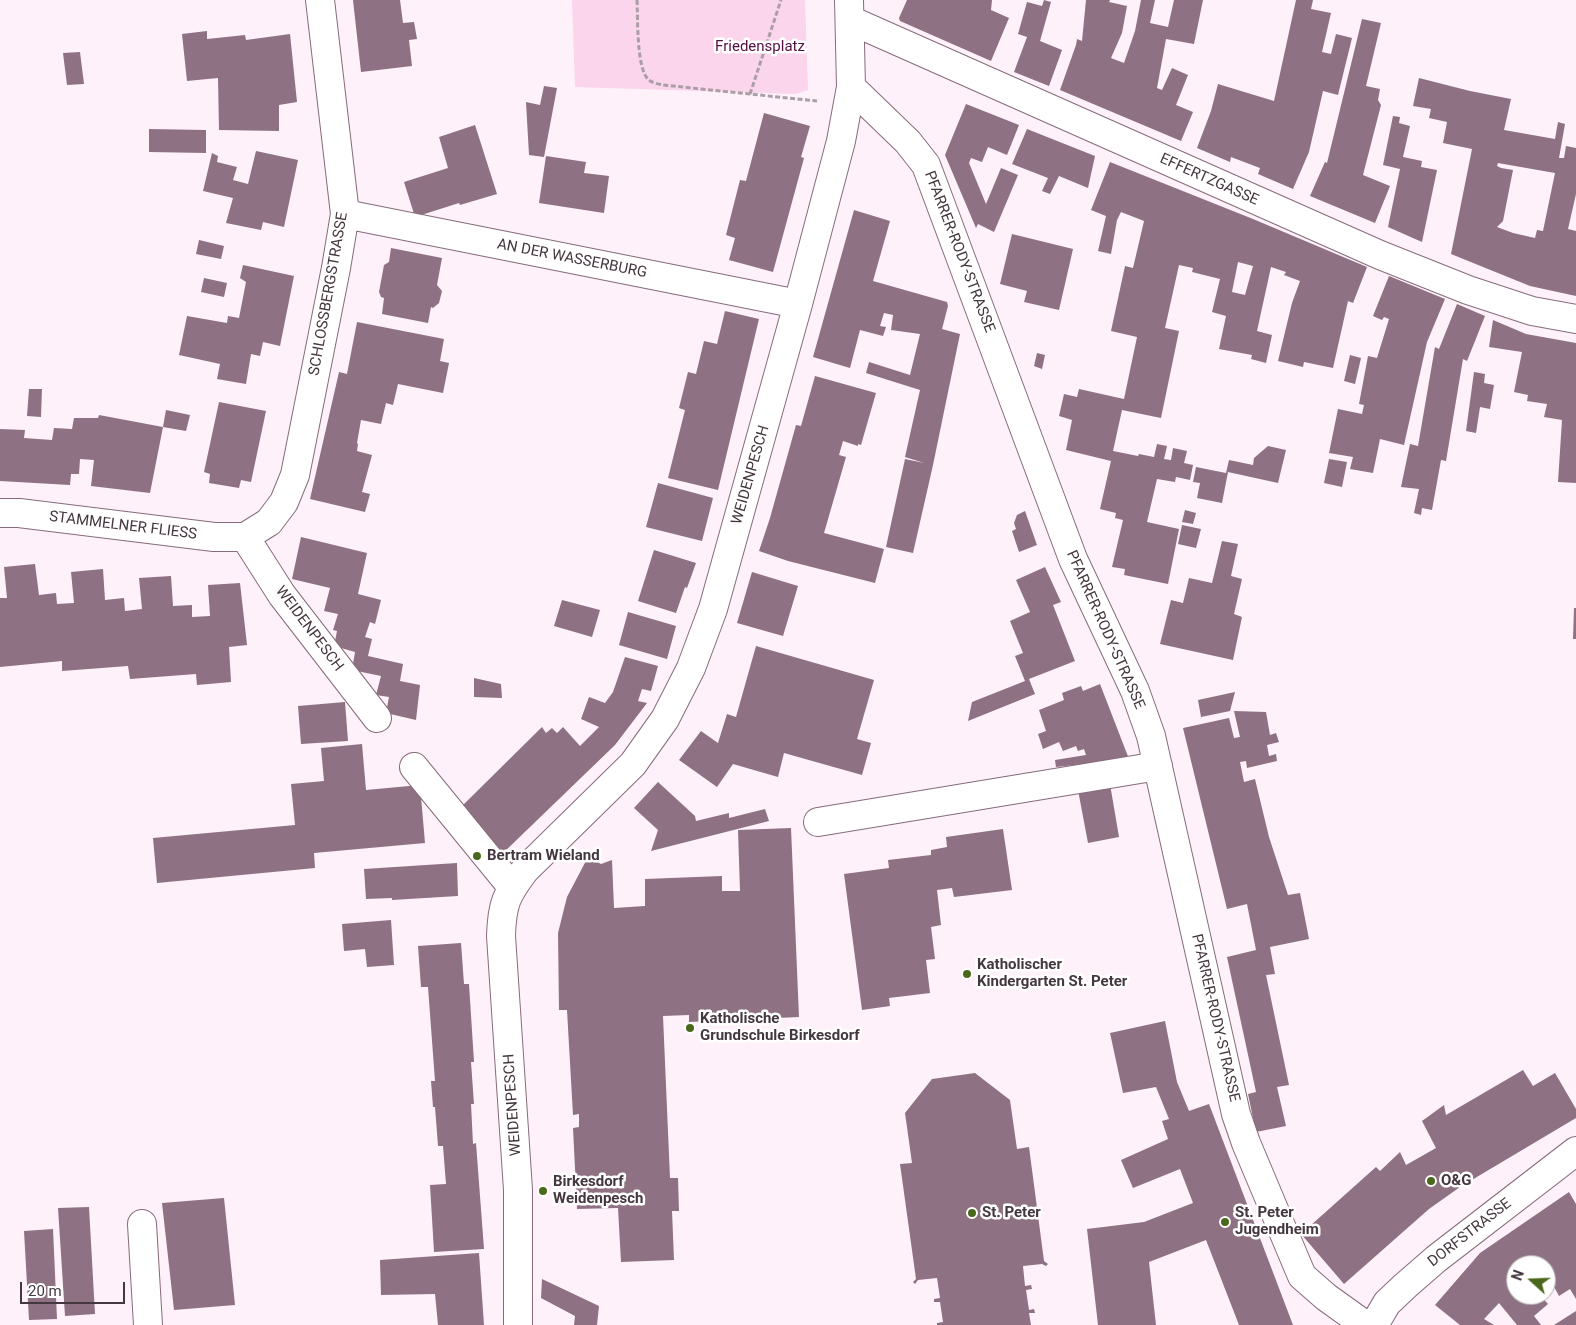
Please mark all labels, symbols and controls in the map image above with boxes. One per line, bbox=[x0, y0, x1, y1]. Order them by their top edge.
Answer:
park label: Friedensplatz bbox=[715, 38, 805, 56]
street label: EFFERTZGASSE bbox=[1157, 150, 1261, 210]
street label: PFARRER-RODY-STRASSE bbox=[920, 169, 998, 335]
street label: SCHLOSSBERGSTRASSE bbox=[306, 211, 352, 377]
street label: AN DER WASSERBURG bbox=[495, 236, 649, 282]
street label: WEIDENPESCH bbox=[728, 423, 774, 527]
street label: STAMMELNER FLIESS bbox=[48, 508, 198, 544]
street label: PFARRER-RODY-STRASSE bbox=[1062, 548, 1148, 712]
street label: WEIDENPESCH bbox=[271, 583, 347, 675]
place label: Bertram Wieland bbox=[487, 847, 600, 865]
marker: Bertram Wieland bbox=[471, 850, 483, 862]
street label: PFARRER-RODY-STRASSE bbox=[1187, 932, 1243, 1104]
place label: Katholischer Kindergarten St. Peter bbox=[977, 956, 1127, 991]
marker: Katholischer Kindergarten St. Peter bbox=[961, 968, 973, 980]
place label: Katholische Grundschule Birkesdorf bbox=[700, 1010, 860, 1045]
marker: Katholische Grundschule Birkesdorf bbox=[684, 1022, 696, 1034]
street label: WEIDENPESCH bbox=[500, 1053, 526, 1157]
place label: O&G bbox=[1441, 1172, 1471, 1190]
place label: Birkesdorf Weidenpesch bbox=[553, 1173, 643, 1208]
marker: O&G bbox=[1425, 1175, 1437, 1187]
marker: Birkesdorf Weidenpesch bbox=[537, 1185, 549, 1197]
street label: DORFSTRASSE bbox=[1425, 1195, 1515, 1271]
place label: St. Peter bbox=[982, 1204, 1041, 1222]
place label: St. Peter Jugendheim bbox=[1235, 1204, 1319, 1239]
marker: St. Peter bbox=[966, 1207, 978, 1219]
marker: St. Peter Jugendheim bbox=[1219, 1216, 1231, 1228]
north arrow bbox=[1506, 1255, 1556, 1305]
text: N bbox=[1509, 1268, 1527, 1283]
scale bar bbox=[22, 1272, 128, 1304]
text: 20 m bbox=[28, 1282, 62, 1300]

